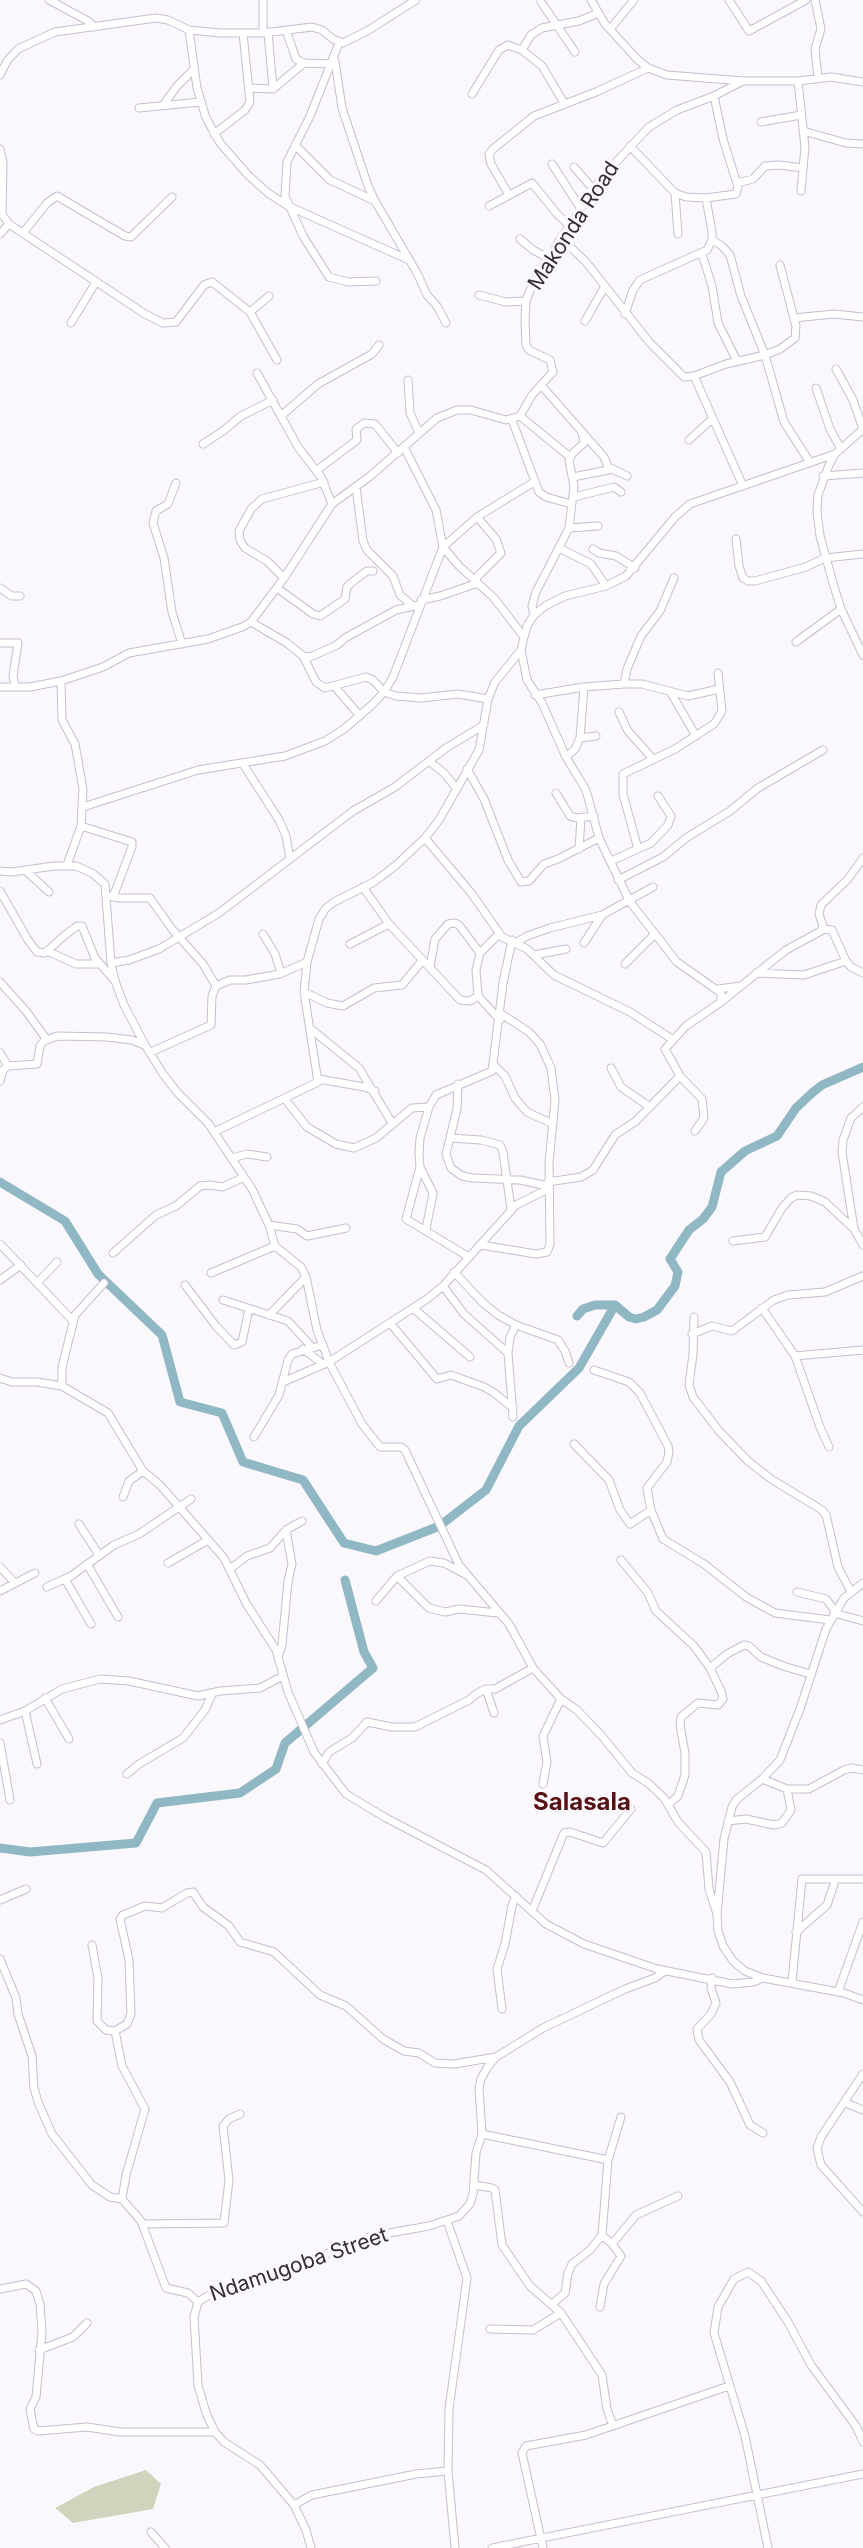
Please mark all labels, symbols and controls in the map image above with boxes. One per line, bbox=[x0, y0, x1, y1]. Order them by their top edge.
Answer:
street label: Makonda Road bbox=[523, 157, 625, 295]
district label: Salasala bbox=[533, 1789, 631, 1817]
street label: Ndamugoba Street bbox=[207, 2223, 391, 2307]

